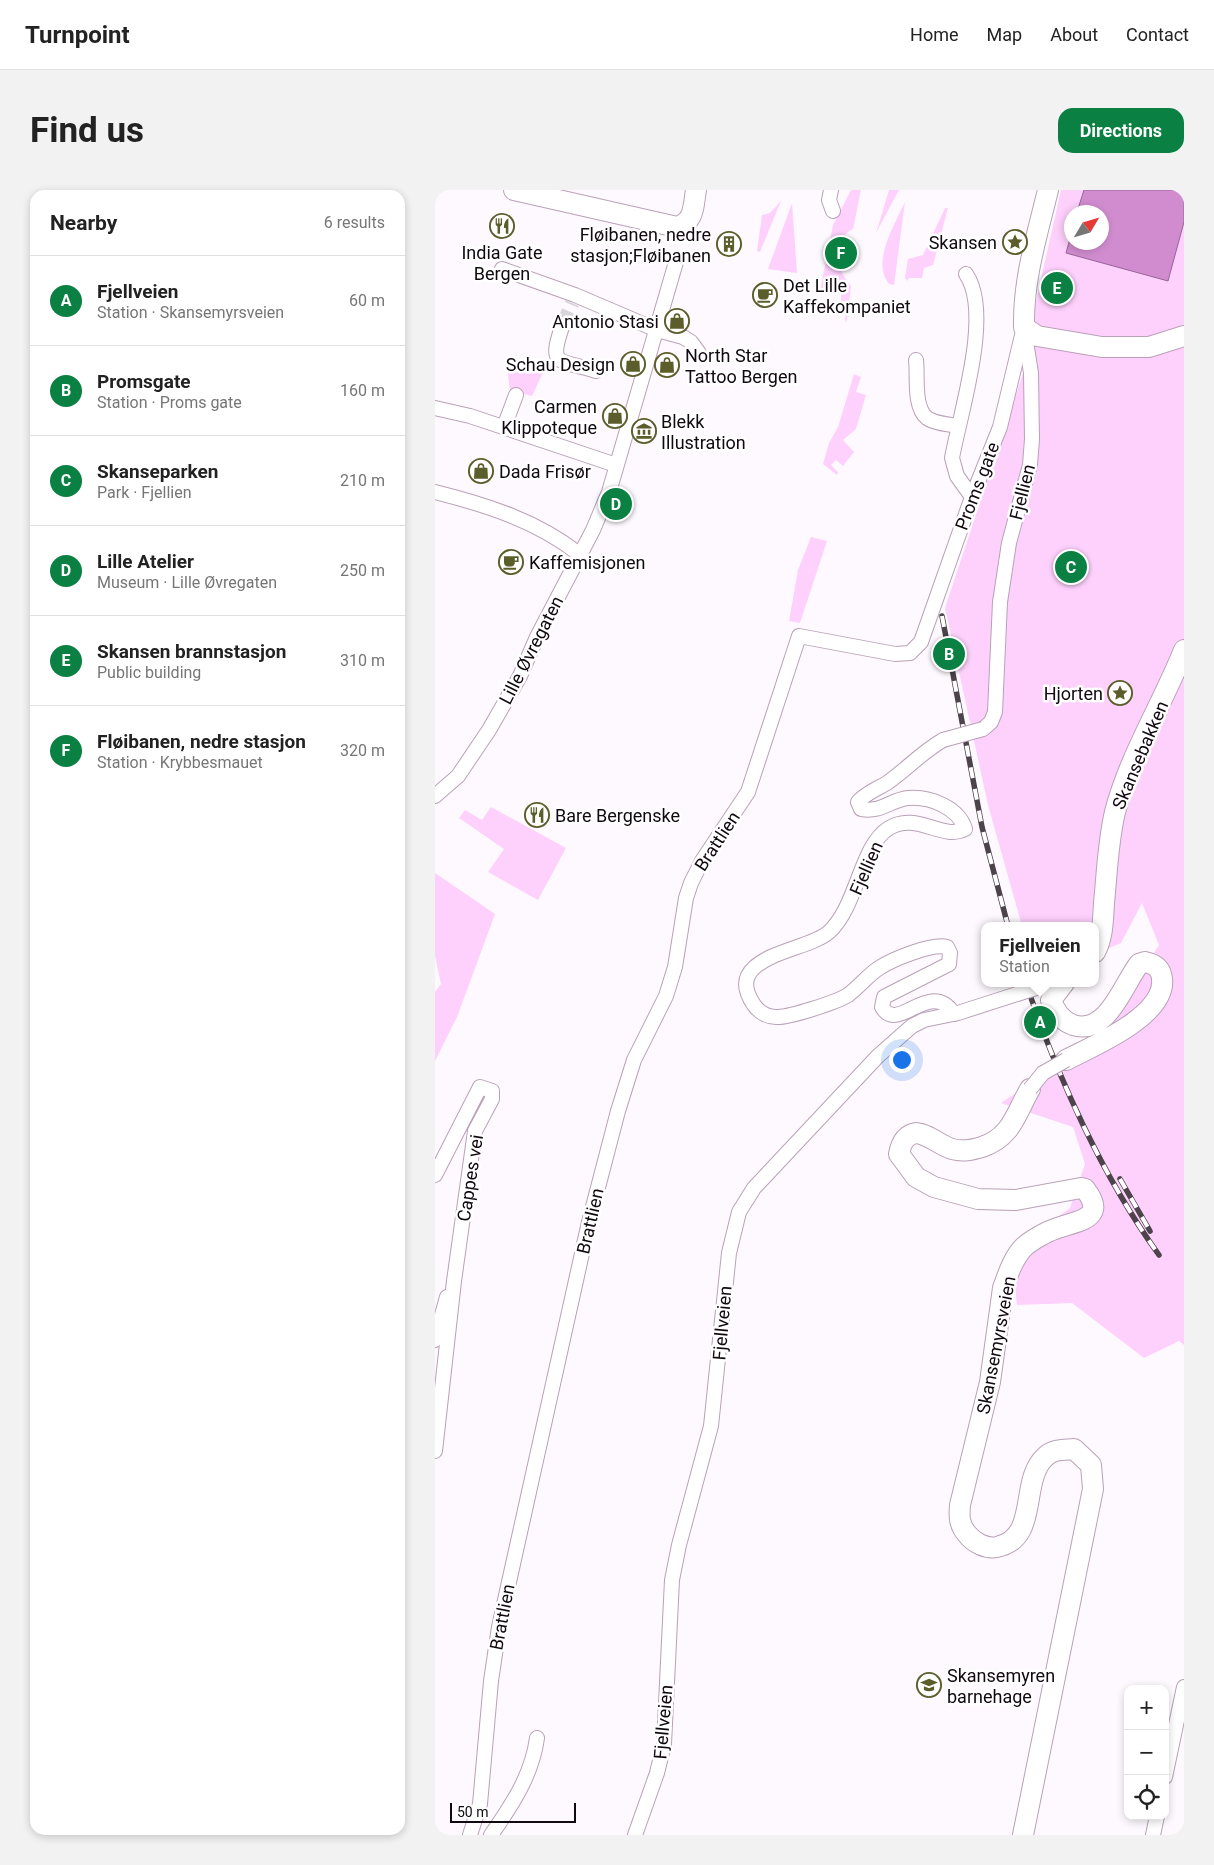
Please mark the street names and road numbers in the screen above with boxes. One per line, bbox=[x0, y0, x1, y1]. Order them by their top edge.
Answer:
street label: Proms gate bbox=[951, 439, 1003, 533]
street label: Fjellien bbox=[1005, 462, 1039, 522]
street label: Lille Øvregaten bbox=[495, 592, 567, 708]
street label: Skansebakken bbox=[1108, 698, 1172, 812]
street label: Brattlien bbox=[690, 807, 744, 875]
street label: Fjellien bbox=[845, 838, 887, 898]
street label: Cappes vei bbox=[453, 1133, 487, 1223]
street label: Brattlien bbox=[572, 1186, 608, 1256]
street label: Skansemyrsveien bbox=[972, 1274, 1020, 1416]
street label: Fjellveien bbox=[708, 1285, 736, 1361]
street label: Brattlien bbox=[485, 1582, 519, 1652]
street label: Fjellveien bbox=[649, 1684, 677, 1760]

